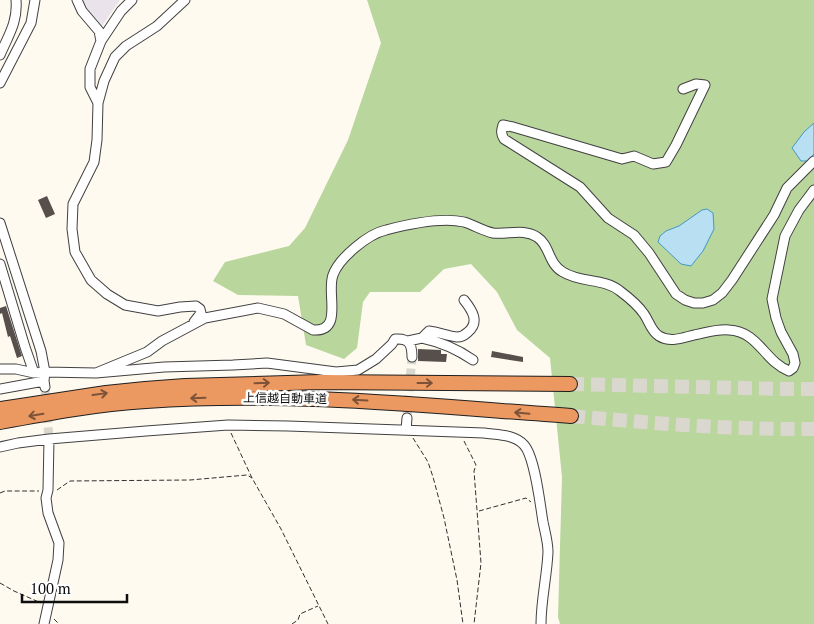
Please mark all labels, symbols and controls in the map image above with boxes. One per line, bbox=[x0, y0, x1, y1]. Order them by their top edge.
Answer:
one-way arrow bbox=[416, 378, 432, 388]
one-way arrow bbox=[254, 379, 270, 388]
one-way arrow bbox=[92, 389, 108, 399]
street label: 上信越自動車道 bbox=[243, 390, 327, 406]
one-way arrow bbox=[190, 394, 206, 403]
one-way arrow bbox=[352, 396, 368, 405]
one-way arrow bbox=[514, 408, 530, 417]
one-way arrow bbox=[28, 411, 44, 421]
scale bar bbox=[22, 572, 128, 604]
text: 100 m bbox=[30, 578, 71, 598]

